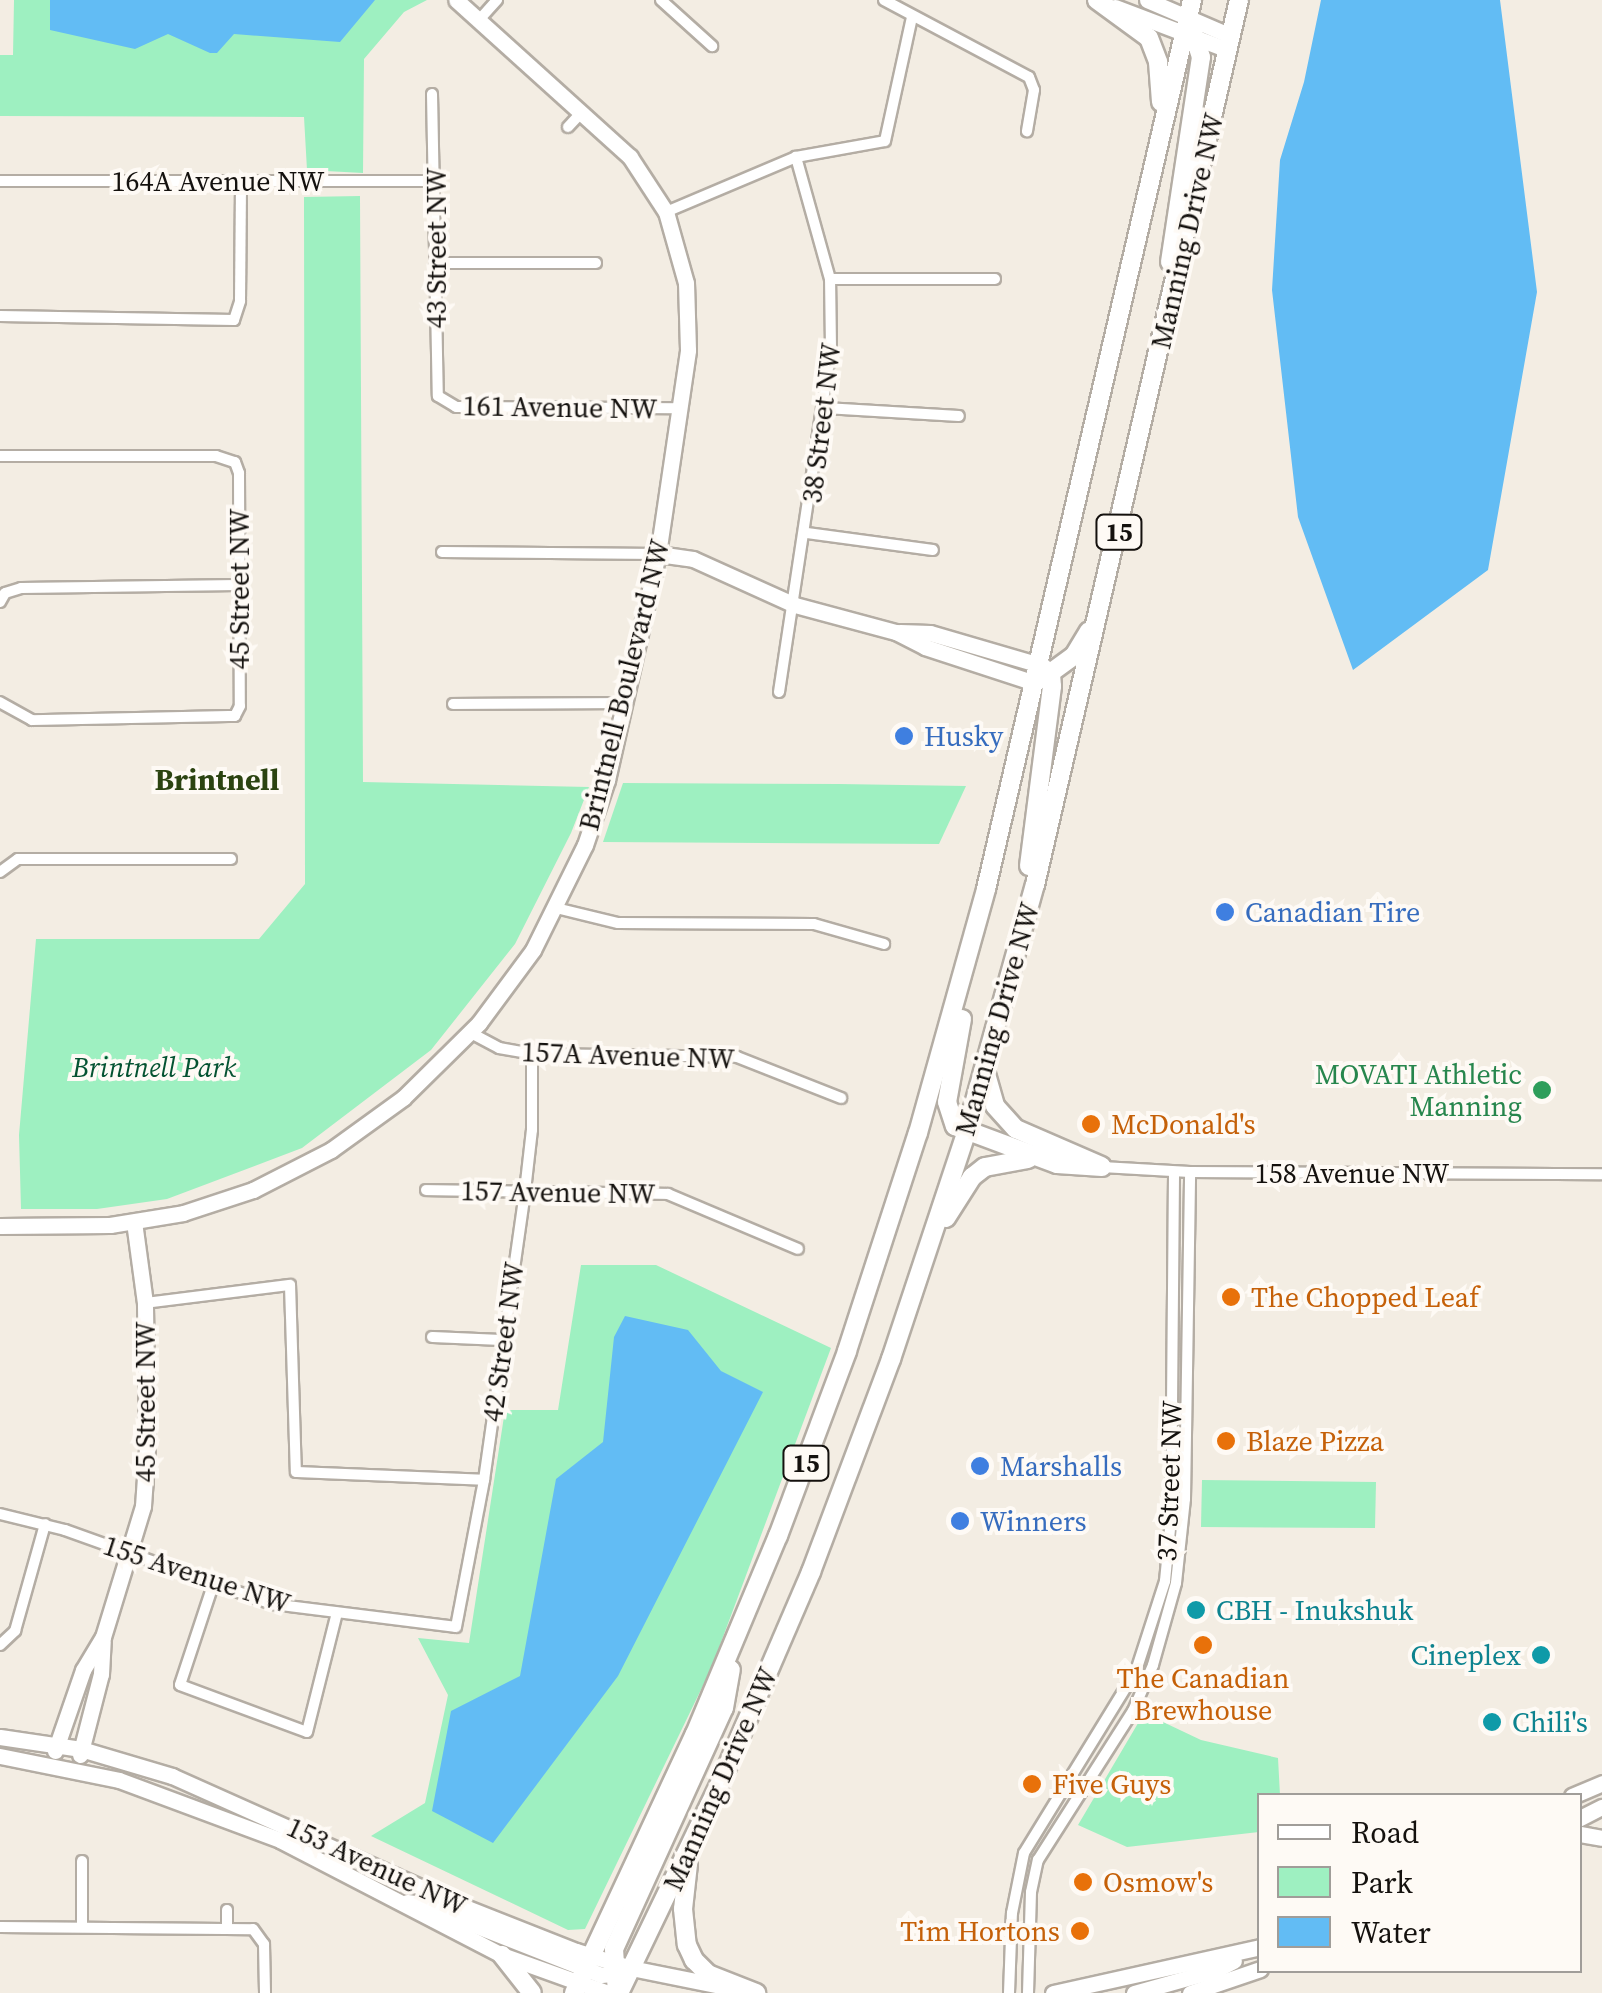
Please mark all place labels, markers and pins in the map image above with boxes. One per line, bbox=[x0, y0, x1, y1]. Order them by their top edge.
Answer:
place label: Husky bbox=[924, 719, 1003, 753]
marker: Husky bbox=[893, 725, 915, 747]
place label: Canadian Tire bbox=[1245, 895, 1421, 929]
marker: Canadian Tire bbox=[1214, 901, 1236, 923]
place label: MOVATI Athletic Manning bbox=[1315, 1057, 1522, 1123]
marker: MOVATI Athletic Manning bbox=[1531, 1079, 1553, 1101]
place label: McDonald's bbox=[1111, 1107, 1256, 1141]
marker: McDonald's bbox=[1080, 1113, 1102, 1135]
place label: The Chopped Leaf bbox=[1251, 1280, 1479, 1314]
marker: The Chopped Leaf bbox=[1220, 1286, 1242, 1308]
place label: Blaze Pizza bbox=[1246, 1424, 1384, 1458]
marker: Blaze Pizza bbox=[1215, 1430, 1237, 1452]
place label: Marshalls bbox=[1000, 1449, 1122, 1483]
marker: Marshalls bbox=[969, 1455, 991, 1477]
place label: Winners bbox=[980, 1504, 1087, 1538]
marker: Winners bbox=[949, 1510, 971, 1532]
place label: CBH - Inukshuk bbox=[1216, 1593, 1413, 1627]
marker: CBH - Inukshuk bbox=[1185, 1599, 1207, 1621]
marker: The Canadian Brewhouse bbox=[1192, 1634, 1214, 1656]
place label: Cineplex bbox=[1411, 1638, 1521, 1672]
marker: Cineplex bbox=[1530, 1644, 1552, 1666]
place label: The Canadian Brewhouse bbox=[1117, 1661, 1289, 1727]
place label: Chili's bbox=[1512, 1705, 1588, 1739]
marker: Chili's bbox=[1481, 1711, 1503, 1733]
place label: Five Guys bbox=[1052, 1767, 1171, 1801]
marker: Five Guys bbox=[1021, 1773, 1043, 1795]
place label: Osmow's bbox=[1103, 1865, 1213, 1899]
marker: Osmow's bbox=[1072, 1871, 1094, 1893]
place label: Tim Hortons bbox=[900, 1914, 1060, 1948]
marker: Tim Hortons bbox=[1069, 1920, 1091, 1942]

